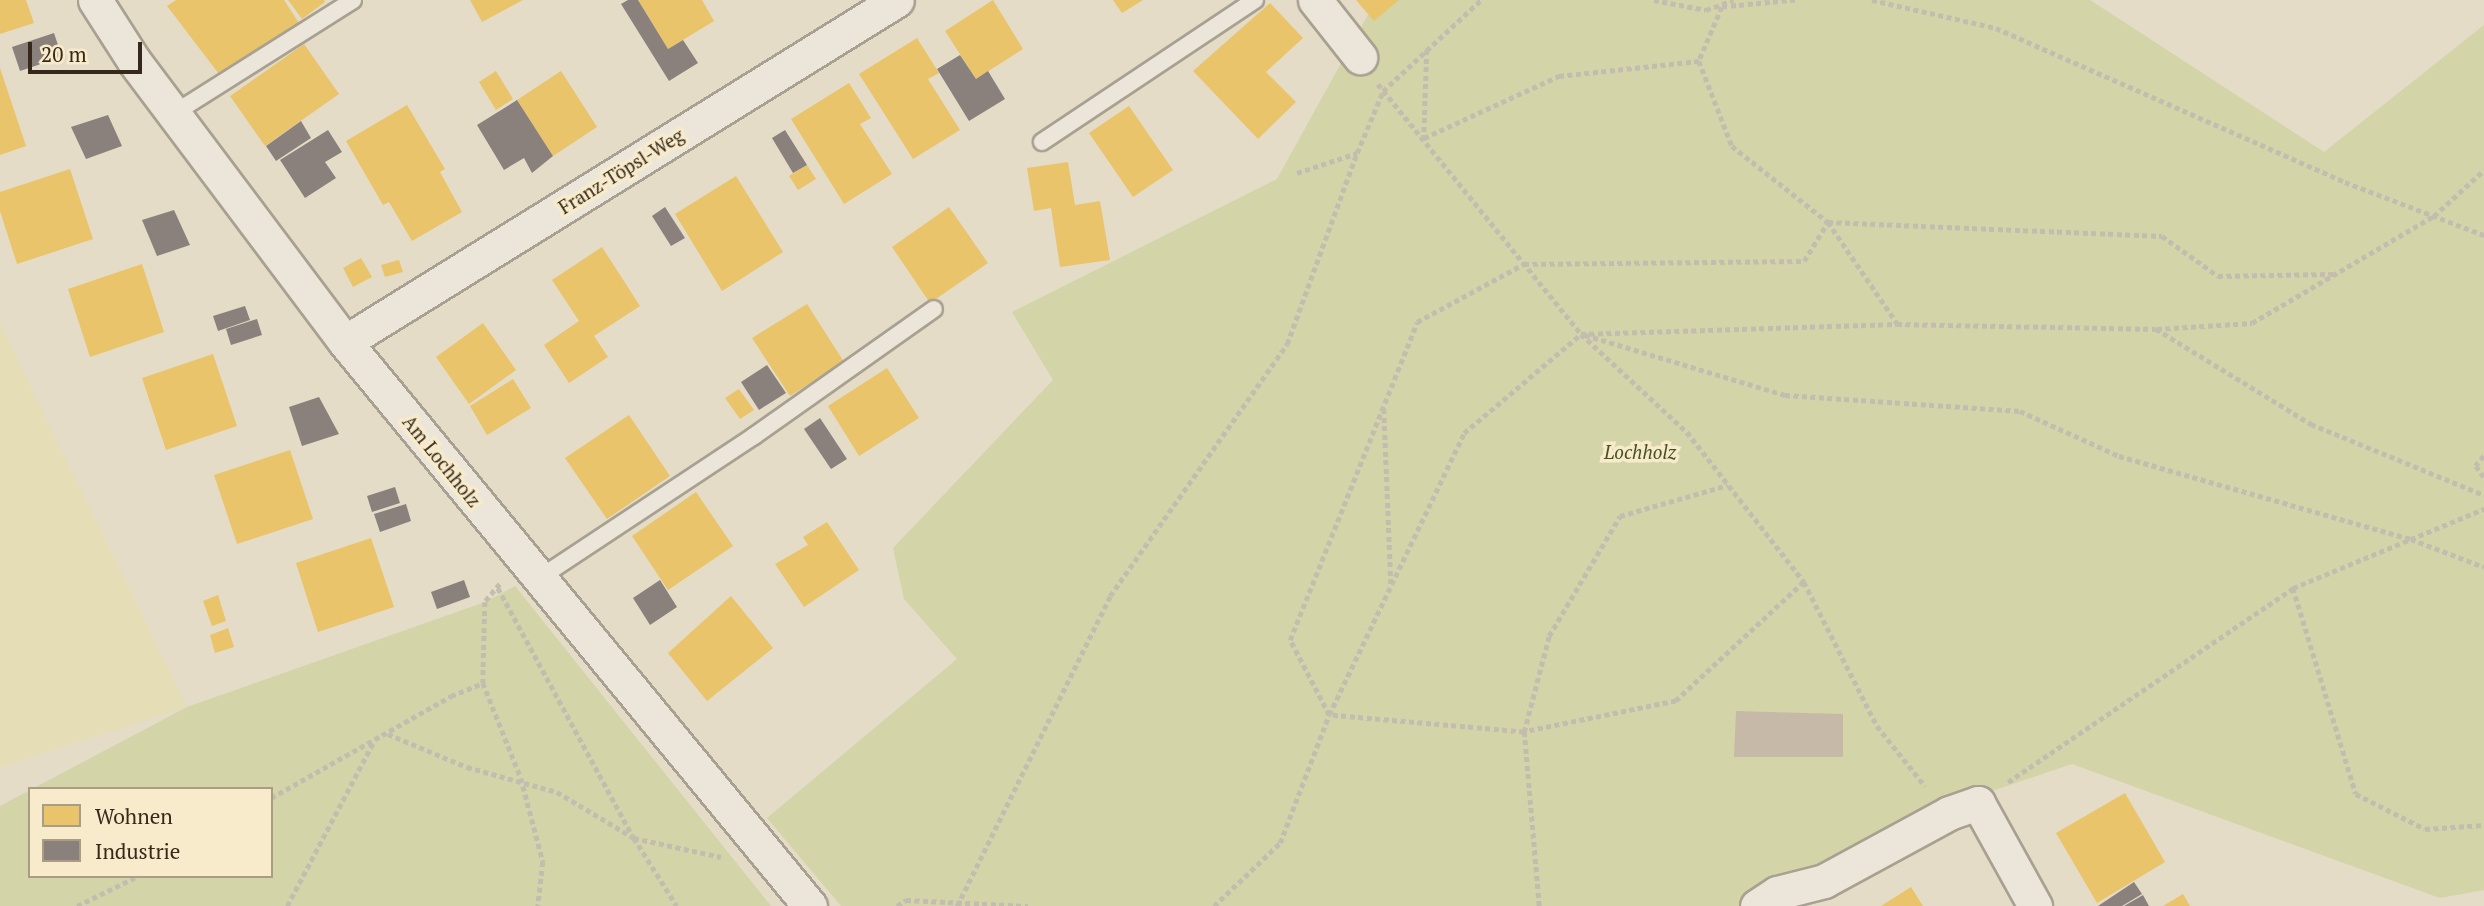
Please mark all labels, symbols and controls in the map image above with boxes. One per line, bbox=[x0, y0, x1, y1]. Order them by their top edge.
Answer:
scale bar bbox=[32, 28, 145, 72]
text: 20 m bbox=[41, 40, 87, 68]
street label: Franz-Töpsl-Weg bbox=[554, 123, 688, 219]
street label: Am Lochholz bbox=[398, 410, 486, 512]
park label: Lochholz bbox=[1604, 441, 1676, 463]
legend bbox=[28, 787, 273, 878]
text: Wohnen bbox=[95, 802, 173, 830]
text: Industrie bbox=[95, 837, 180, 865]

